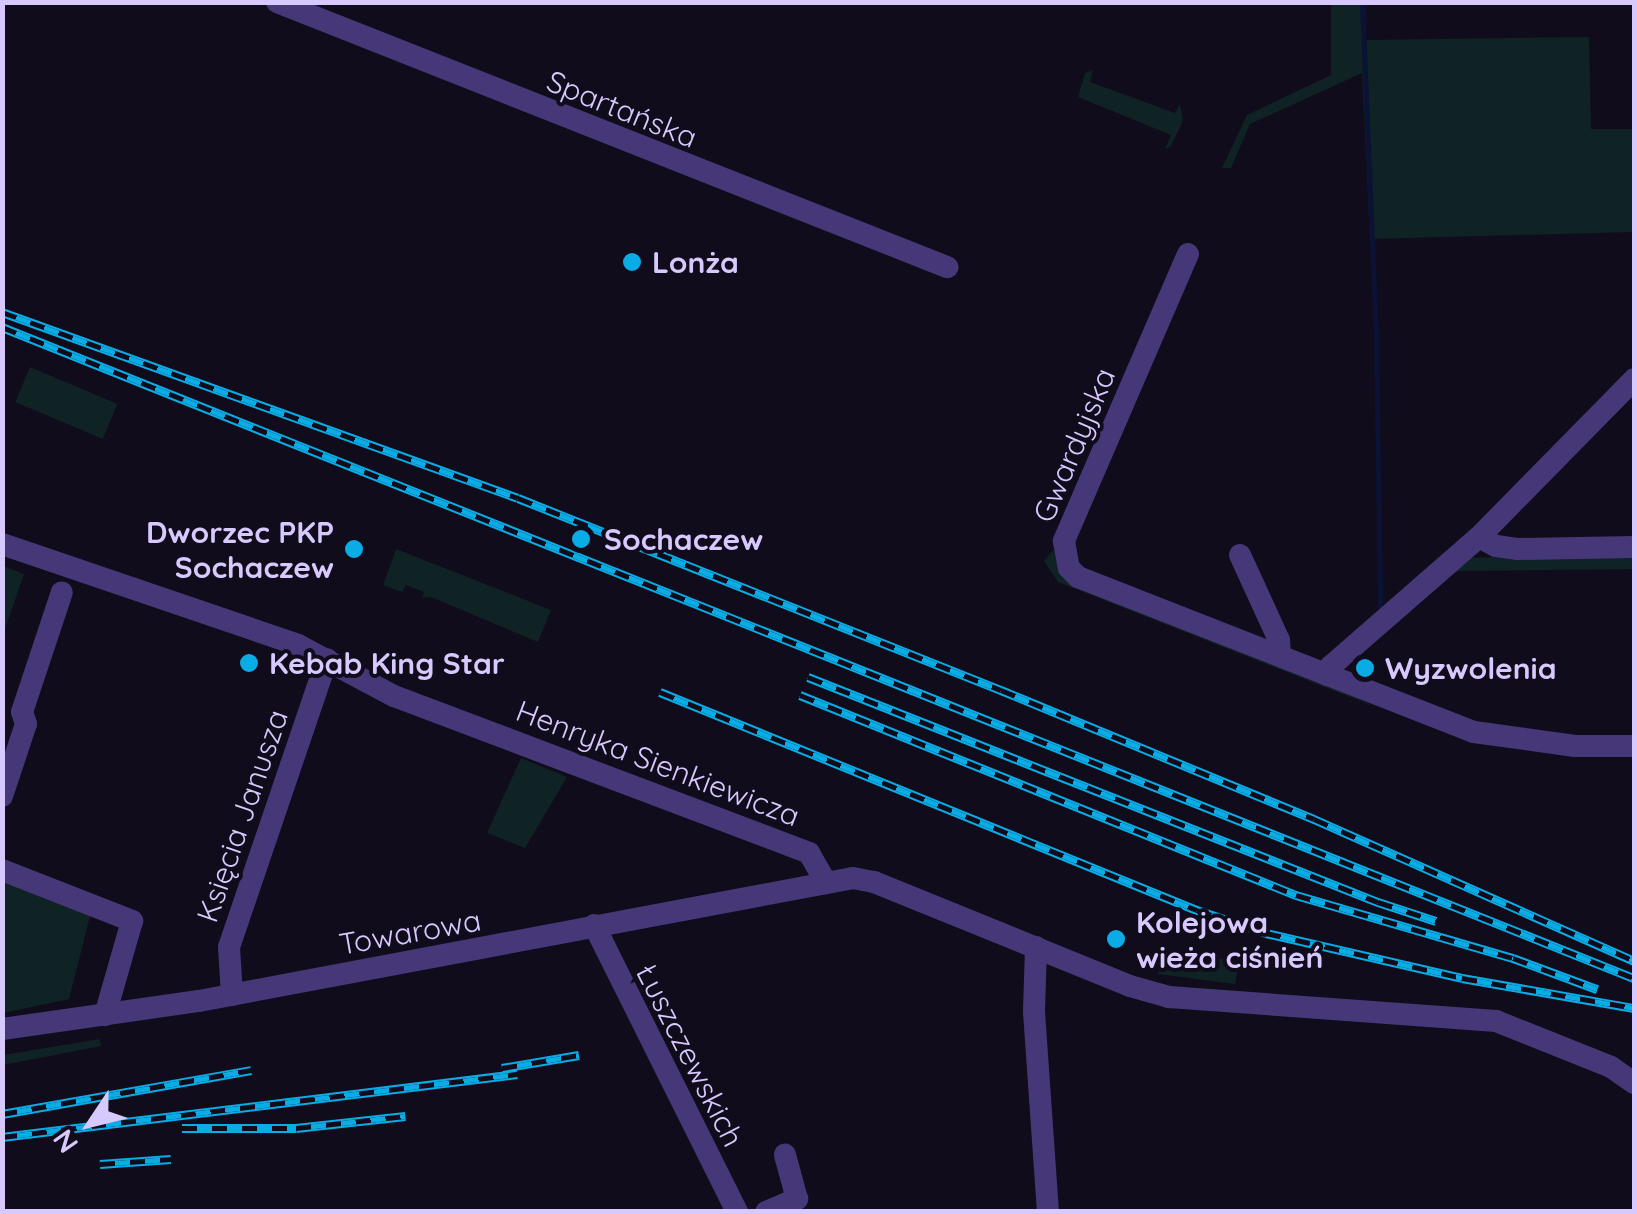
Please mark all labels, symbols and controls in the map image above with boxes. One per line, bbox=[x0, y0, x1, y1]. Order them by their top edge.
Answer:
street label: Spartańska bbox=[542, 63, 702, 155]
place label: Lonża bbox=[652, 244, 739, 280]
marker: Lonża bbox=[621, 251, 643, 273]
street label: Gwardyjska bbox=[1025, 362, 1123, 528]
place label: Dworzec PKP Sochaczew bbox=[146, 514, 334, 584]
place label: Sochaczew bbox=[604, 521, 763, 557]
marker: Sochaczew bbox=[568, 526, 594, 552]
marker: Dworzec PKP Sochaczew bbox=[343, 538, 365, 560]
place label: Kebab King Star bbox=[269, 645, 505, 681]
place label: Wyzwolenia bbox=[1385, 650, 1556, 686]
marker: Kebab King Star bbox=[238, 652, 260, 674]
marker: Wyzwolenia bbox=[1354, 657, 1376, 679]
street label: Henryka Sienkiewicza bbox=[511, 692, 805, 834]
street label: Księcia Janusza bbox=[189, 705, 295, 927]
street label: Towarowa bbox=[336, 902, 484, 962]
place label: Kolejowa wieża ciśnień bbox=[1136, 904, 1323, 974]
marker: Kolejowa wieża ciśnień bbox=[1105, 928, 1127, 950]
street label: Łuszczewskich bbox=[628, 957, 752, 1153]
north arrow bbox=[40, 1074, 140, 1174]
text: N bbox=[45, 1123, 85, 1160]

